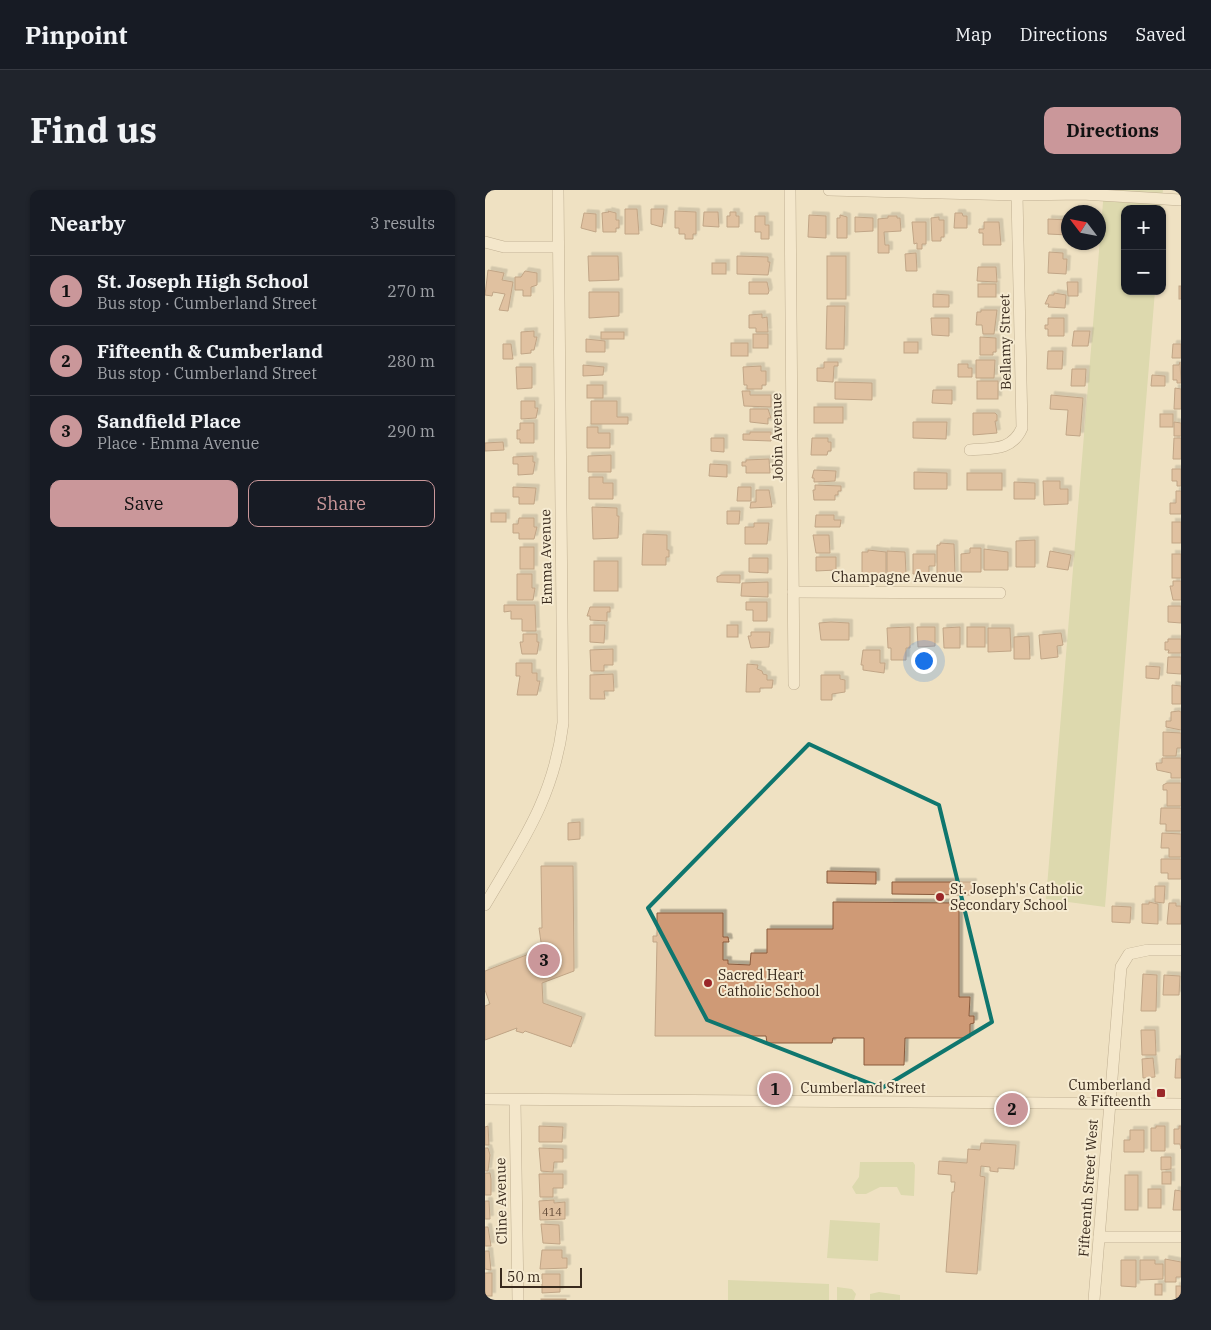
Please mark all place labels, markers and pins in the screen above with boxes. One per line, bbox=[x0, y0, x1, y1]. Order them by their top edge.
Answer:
place label: St. Joseph's Catholic Secondary School bbox=[950, 880, 1083, 914]
marker: St. Joseph's Catholic Secondary School bbox=[934, 891, 946, 903]
pin: 3 bbox=[528, 941, 560, 979]
place label: Sacred Heart Catholic School bbox=[718, 966, 819, 1000]
marker: Sacred Heart Catholic School bbox=[702, 977, 714, 989]
pin: 1 bbox=[759, 1070, 791, 1108]
place label: Cumberland & Fifteenth bbox=[1068, 1076, 1151, 1110]
marker: Cumberland & Fifteenth bbox=[1155, 1087, 1167, 1099]
pin: 2 bbox=[996, 1090, 1028, 1128]

